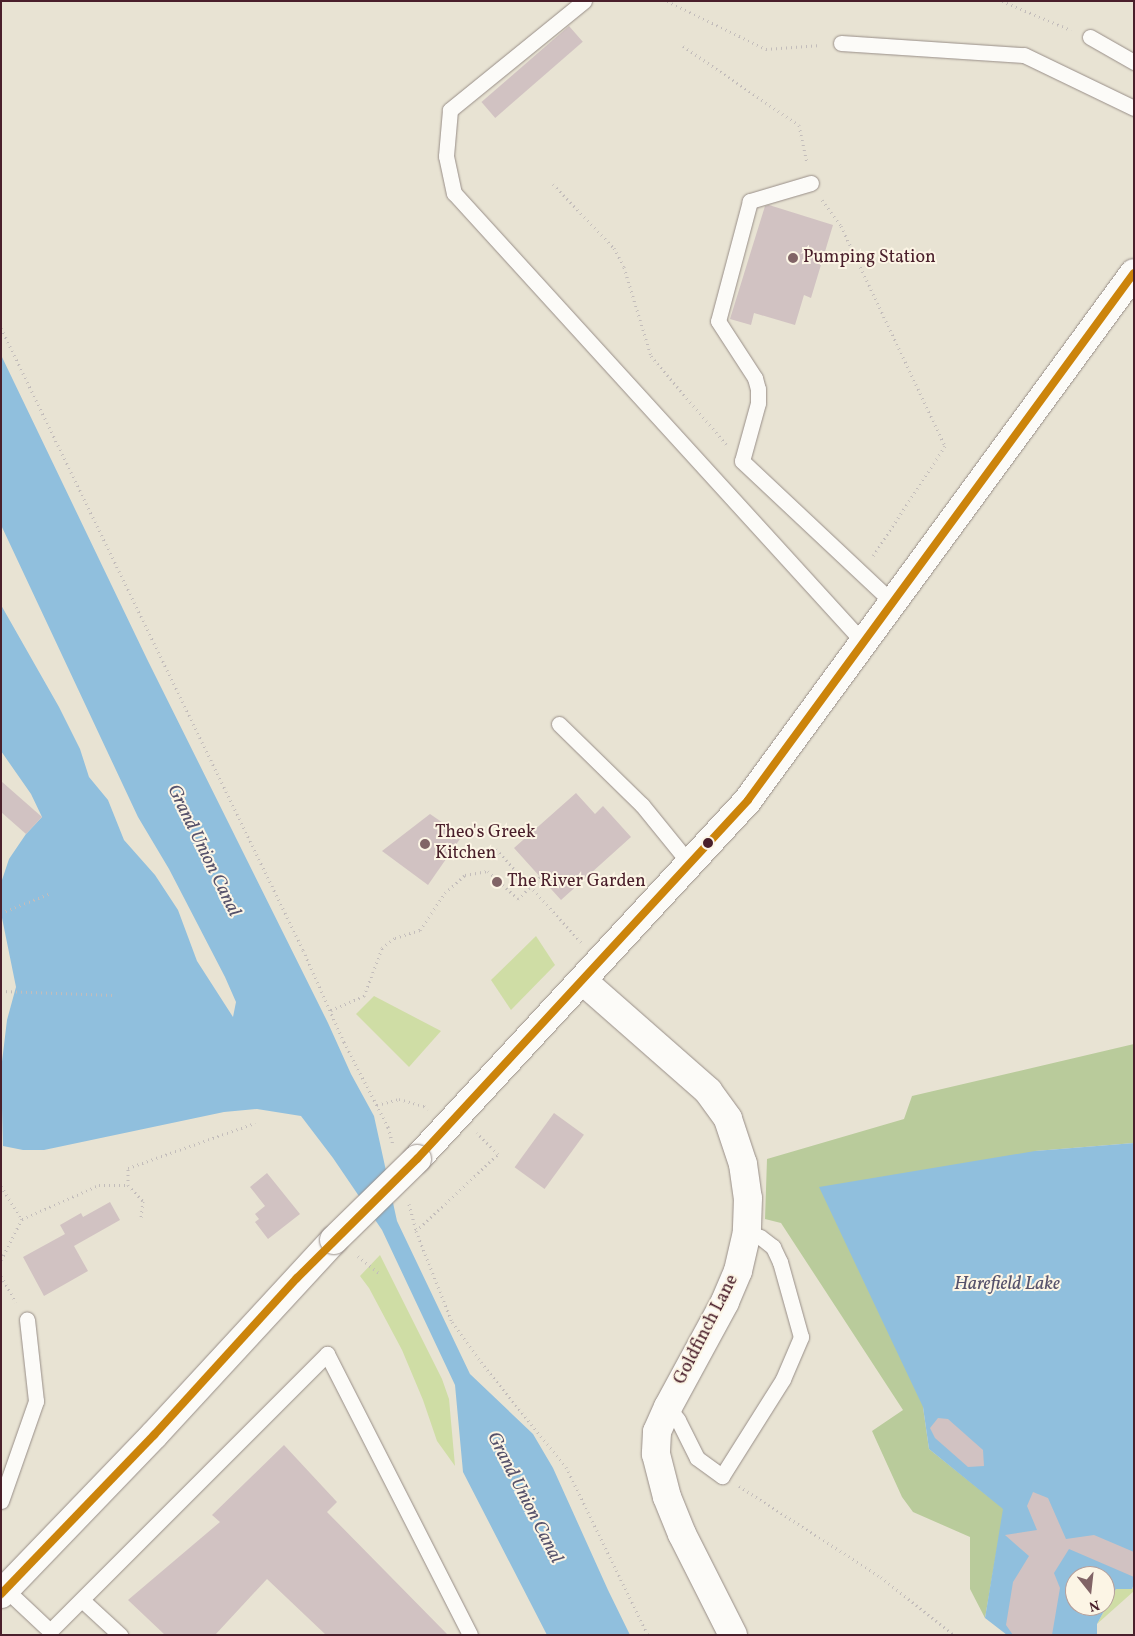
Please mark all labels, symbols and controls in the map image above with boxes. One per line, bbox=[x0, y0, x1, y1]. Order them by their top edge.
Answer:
place label: Pumping Station bbox=[803, 247, 936, 269]
marker: Pumping Station bbox=[787, 252, 799, 264]
water label: Grand Union Canal bbox=[161, 781, 245, 921]
place label: Theo's Greek Kitchen bbox=[435, 823, 536, 866]
marker: Theo's Greek Kitchen bbox=[419, 838, 431, 850]
unlabelled marker bbox=[703, 838, 713, 848]
place label: The River Garden bbox=[507, 871, 646, 893]
marker: The River Garden bbox=[491, 876, 503, 888]
street label: Goldfinch Lane bbox=[670, 1271, 744, 1389]
water label: Harefield Lake bbox=[954, 1274, 1060, 1296]
water label: Grand Union Canal bbox=[481, 1429, 567, 1567]
north arrow bbox=[1065, 1566, 1115, 1616]
text: N bbox=[1086, 1594, 1102, 1615]

